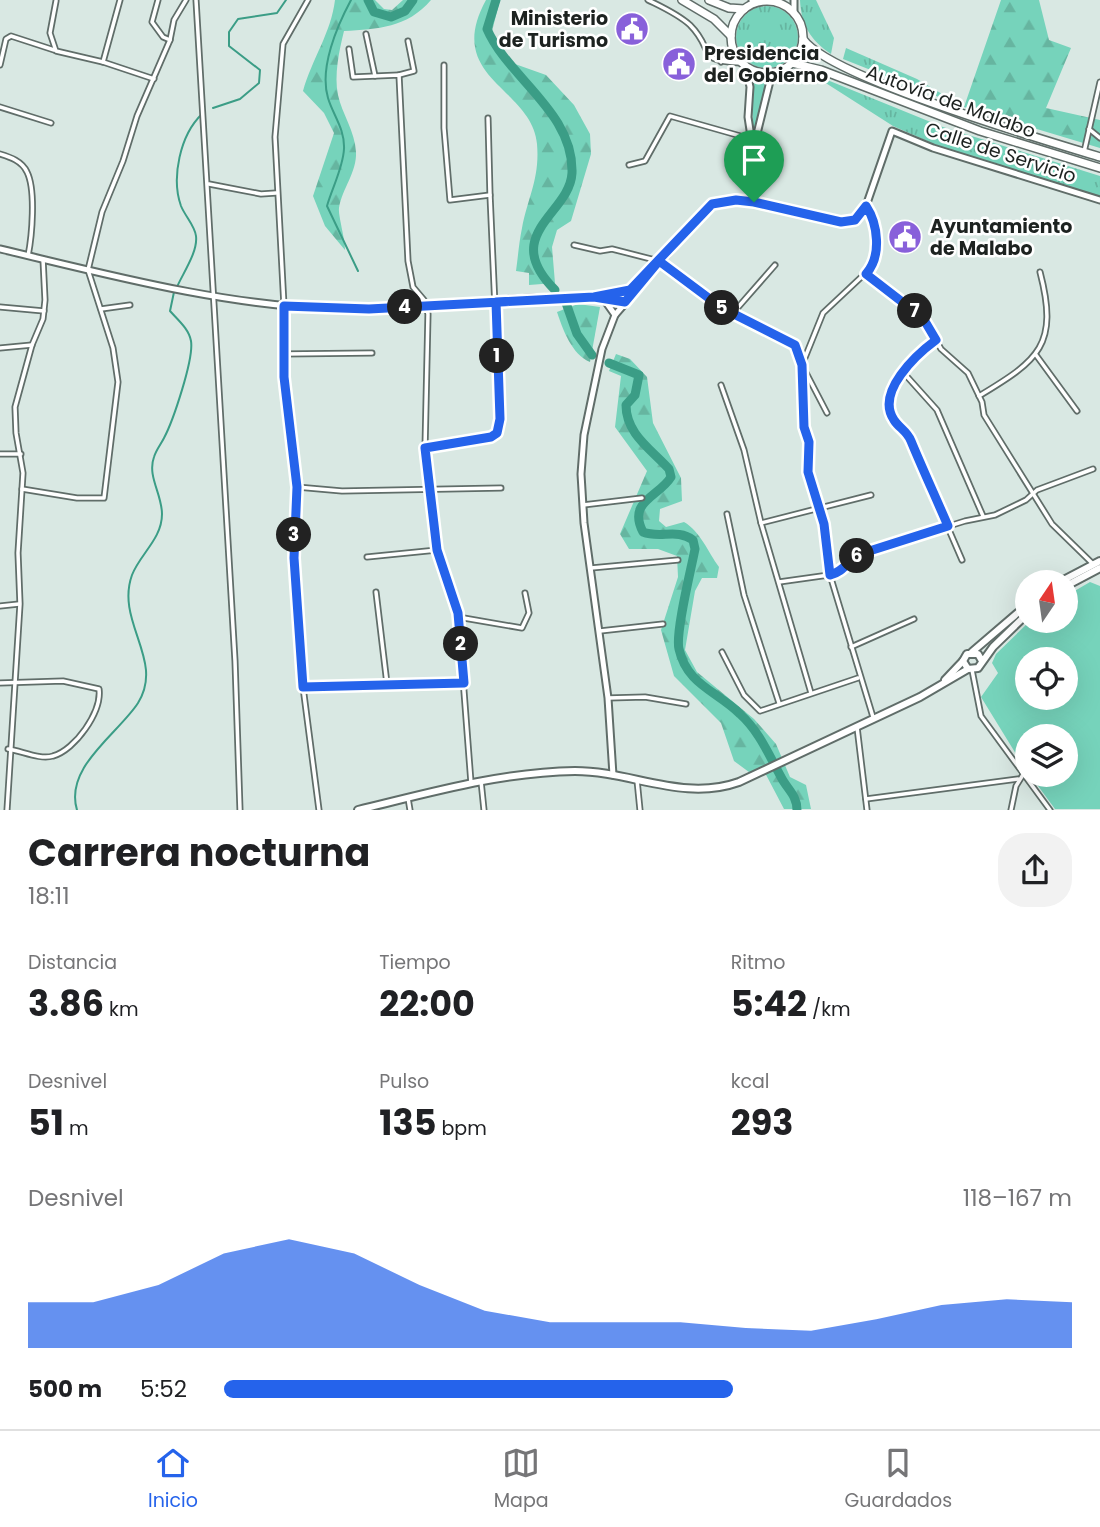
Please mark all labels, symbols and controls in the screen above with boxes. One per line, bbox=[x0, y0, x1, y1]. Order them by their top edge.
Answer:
place label: Ministerio de Turismo bbox=[499, 5, 608, 54]
public building icon: Ministerio de Turismo bbox=[613, 10, 651, 48]
place label: Presidencia del Gobierno bbox=[704, 40, 828, 89]
public building icon: Presidencia del Gobierno bbox=[660, 45, 698, 83]
street label: Autovía de Malabo bbox=[862, 58, 1039, 145]
street label: Calle de Servicio bbox=[922, 115, 1080, 190]
pin bbox=[724, 130, 784, 202]
icon: arrive bbox=[735, 141, 773, 179]
place label: Ayuntamiento de Malabo bbox=[930, 213, 1072, 262]
public building icon: Ayuntamiento de Malabo bbox=[886, 218, 924, 256]
pin: 4 bbox=[388, 290, 422, 324]
pin: 5 bbox=[704, 290, 740, 326]
text: 4 bbox=[398, 293, 411, 320]
text: 5 bbox=[715, 294, 728, 321]
pin: 7 bbox=[898, 294, 932, 328]
text: 7 bbox=[909, 297, 920, 324]
pin: 1 bbox=[480, 338, 514, 374]
text: 1 bbox=[493, 342, 500, 369]
pin: 3 bbox=[276, 518, 312, 552]
text: 3 bbox=[288, 521, 299, 548]
pin: 6 bbox=[840, 538, 874, 574]
text: 6 bbox=[850, 542, 863, 569]
north arrow bbox=[1015, 570, 1078, 634]
map controls bbox=[1015, 570, 1078, 787]
pin: 2 bbox=[444, 626, 478, 662]
text: 2 bbox=[455, 630, 466, 657]
button: locate bbox=[1015, 647, 1078, 710]
button: layers bbox=[1015, 724, 1078, 787]
text: Carrera nocturna bbox=[28, 826, 370, 879]
button: share bbox=[998, 833, 1072, 907]
text: 18:11 bbox=[28, 880, 70, 912]
text: Distancia bbox=[28, 949, 117, 976]
text: Tiempo bbox=[379, 949, 451, 976]
text: Ritmo bbox=[731, 949, 786, 976]
text: 3.86 bbox=[28, 979, 104, 1028]
text: 22:00 bbox=[379, 979, 475, 1028]
text: 5:42 bbox=[731, 979, 807, 1028]
text: km bbox=[104, 996, 138, 1023]
text: /km bbox=[807, 996, 851, 1023]
text: Desnivel bbox=[28, 1068, 107, 1095]
text: Pulso bbox=[379, 1068, 429, 1095]
text: kcal bbox=[731, 1068, 770, 1095]
text: 51 bbox=[28, 1098, 64, 1147]
text: 135 bbox=[379, 1098, 436, 1147]
text: 293 bbox=[731, 1098, 793, 1147]
text: m bbox=[64, 1115, 89, 1142]
text: bpm bbox=[436, 1115, 487, 1142]
text: Desnivel bbox=[28, 1182, 124, 1214]
text: 118–167 m bbox=[963, 1182, 1072, 1214]
text: 500 m bbox=[28, 1373, 102, 1405]
text: 5:52 bbox=[140, 1373, 187, 1405]
tab: Inicio bbox=[148, 1444, 198, 1515]
tab: Mapa bbox=[494, 1444, 549, 1515]
tab: Guardados bbox=[845, 1444, 952, 1515]

